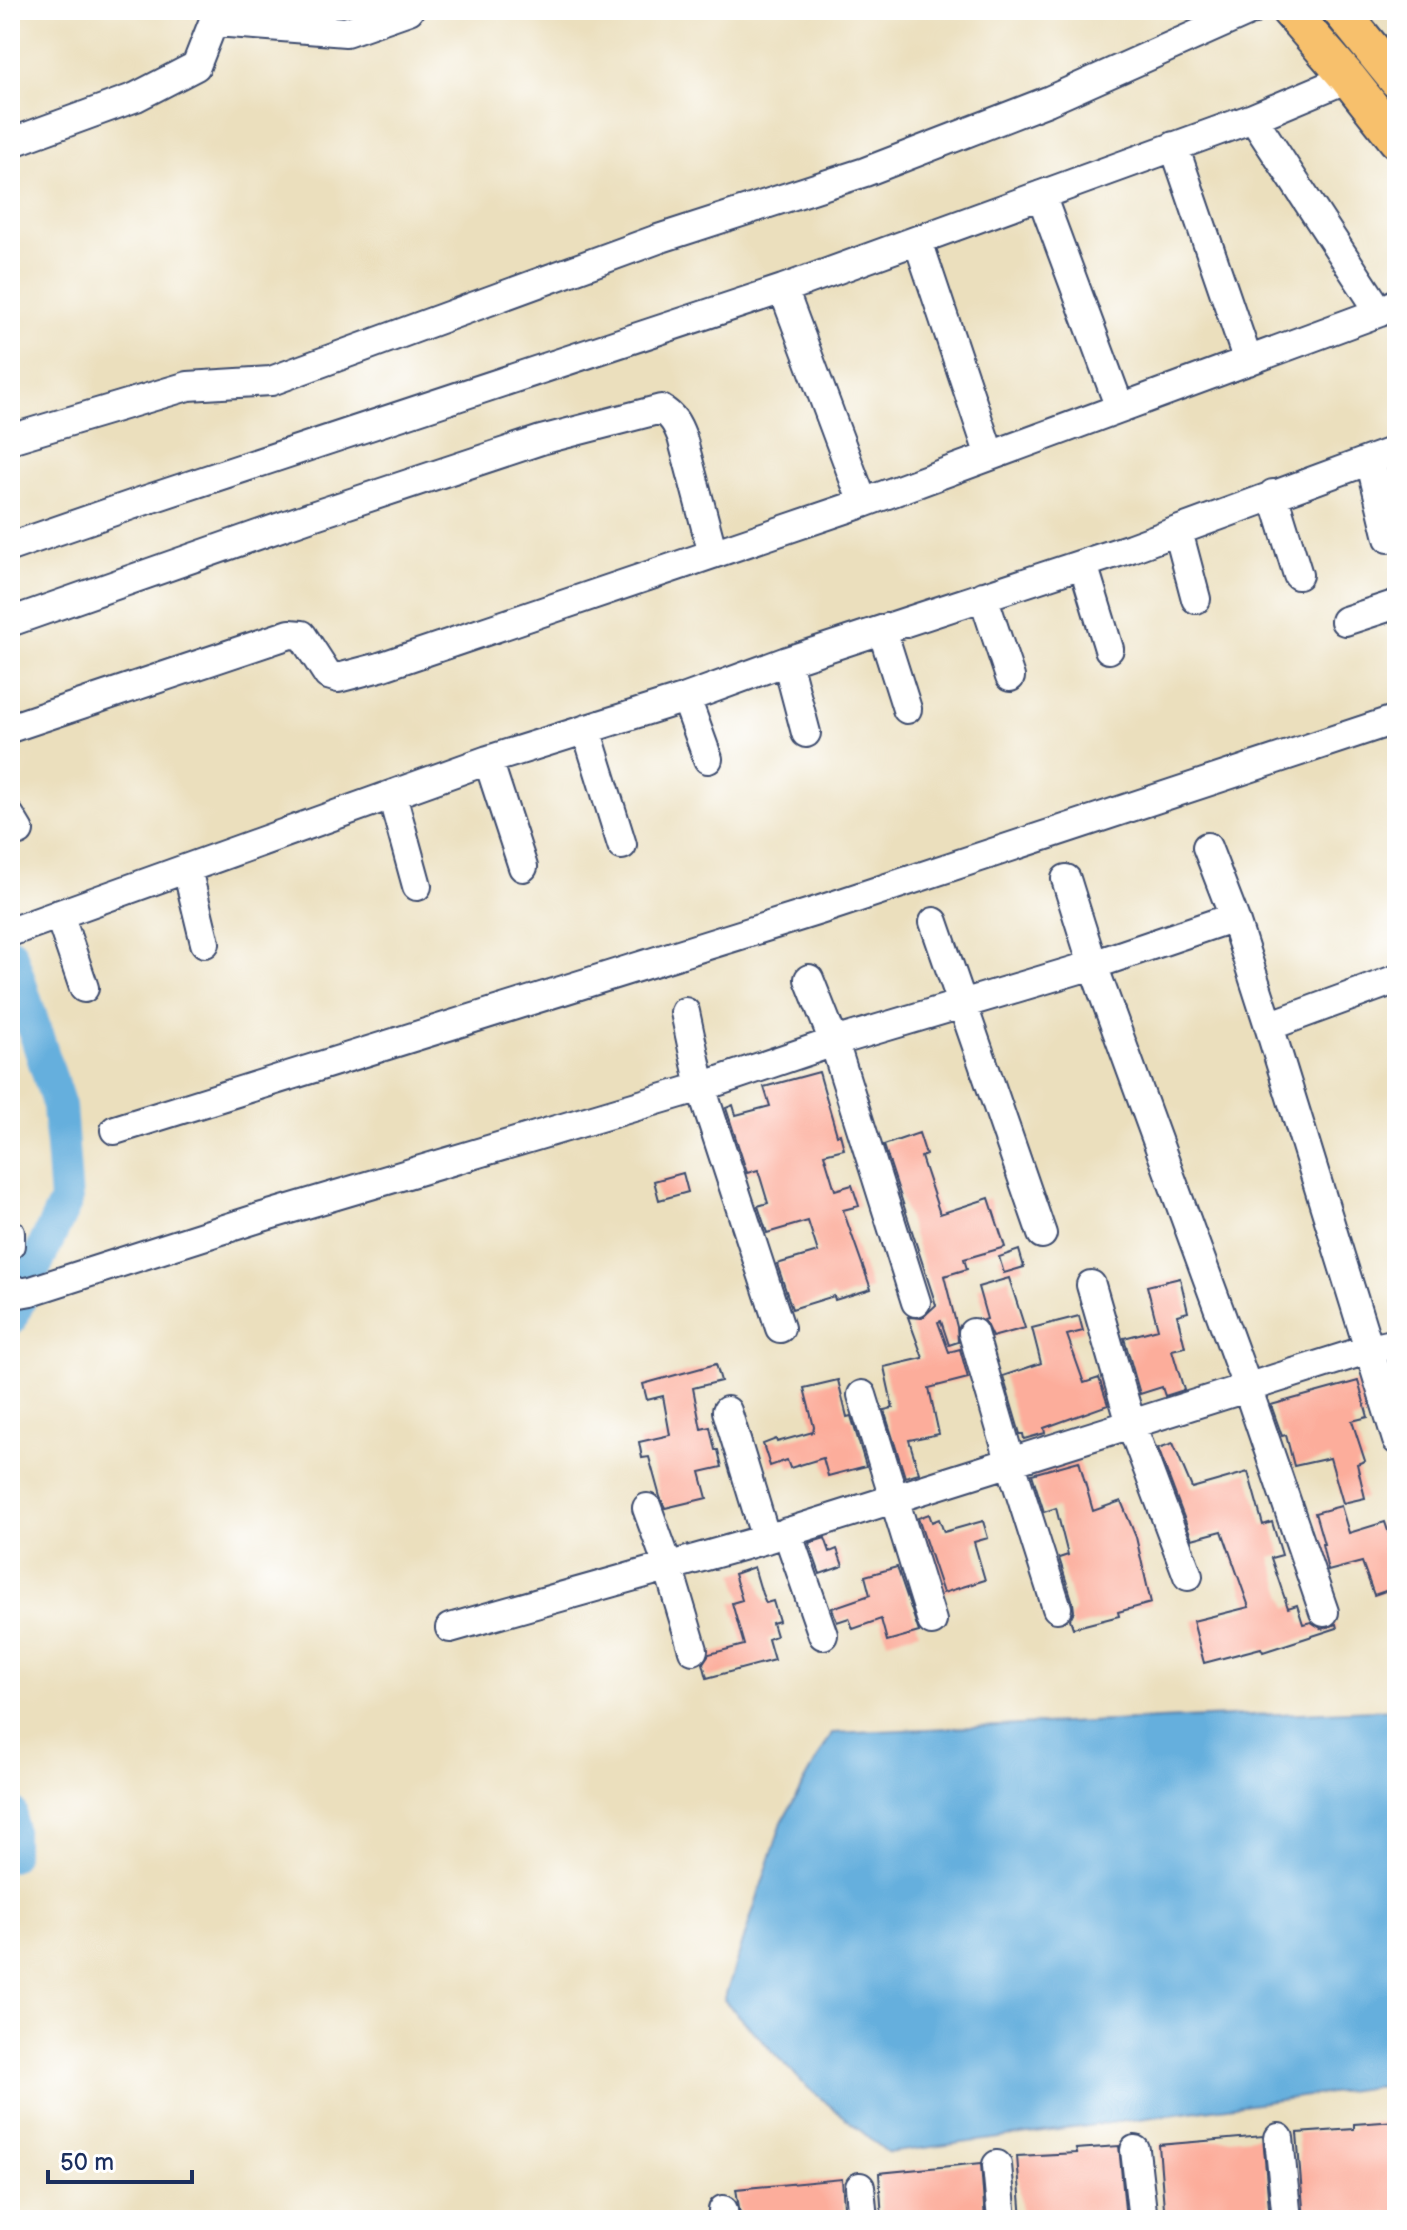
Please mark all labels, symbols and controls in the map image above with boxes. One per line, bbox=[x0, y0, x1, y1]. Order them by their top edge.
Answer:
scale bar bbox=[48, 2134, 192, 2184]
text: 50 m bbox=[60, 2148, 114, 2177]

